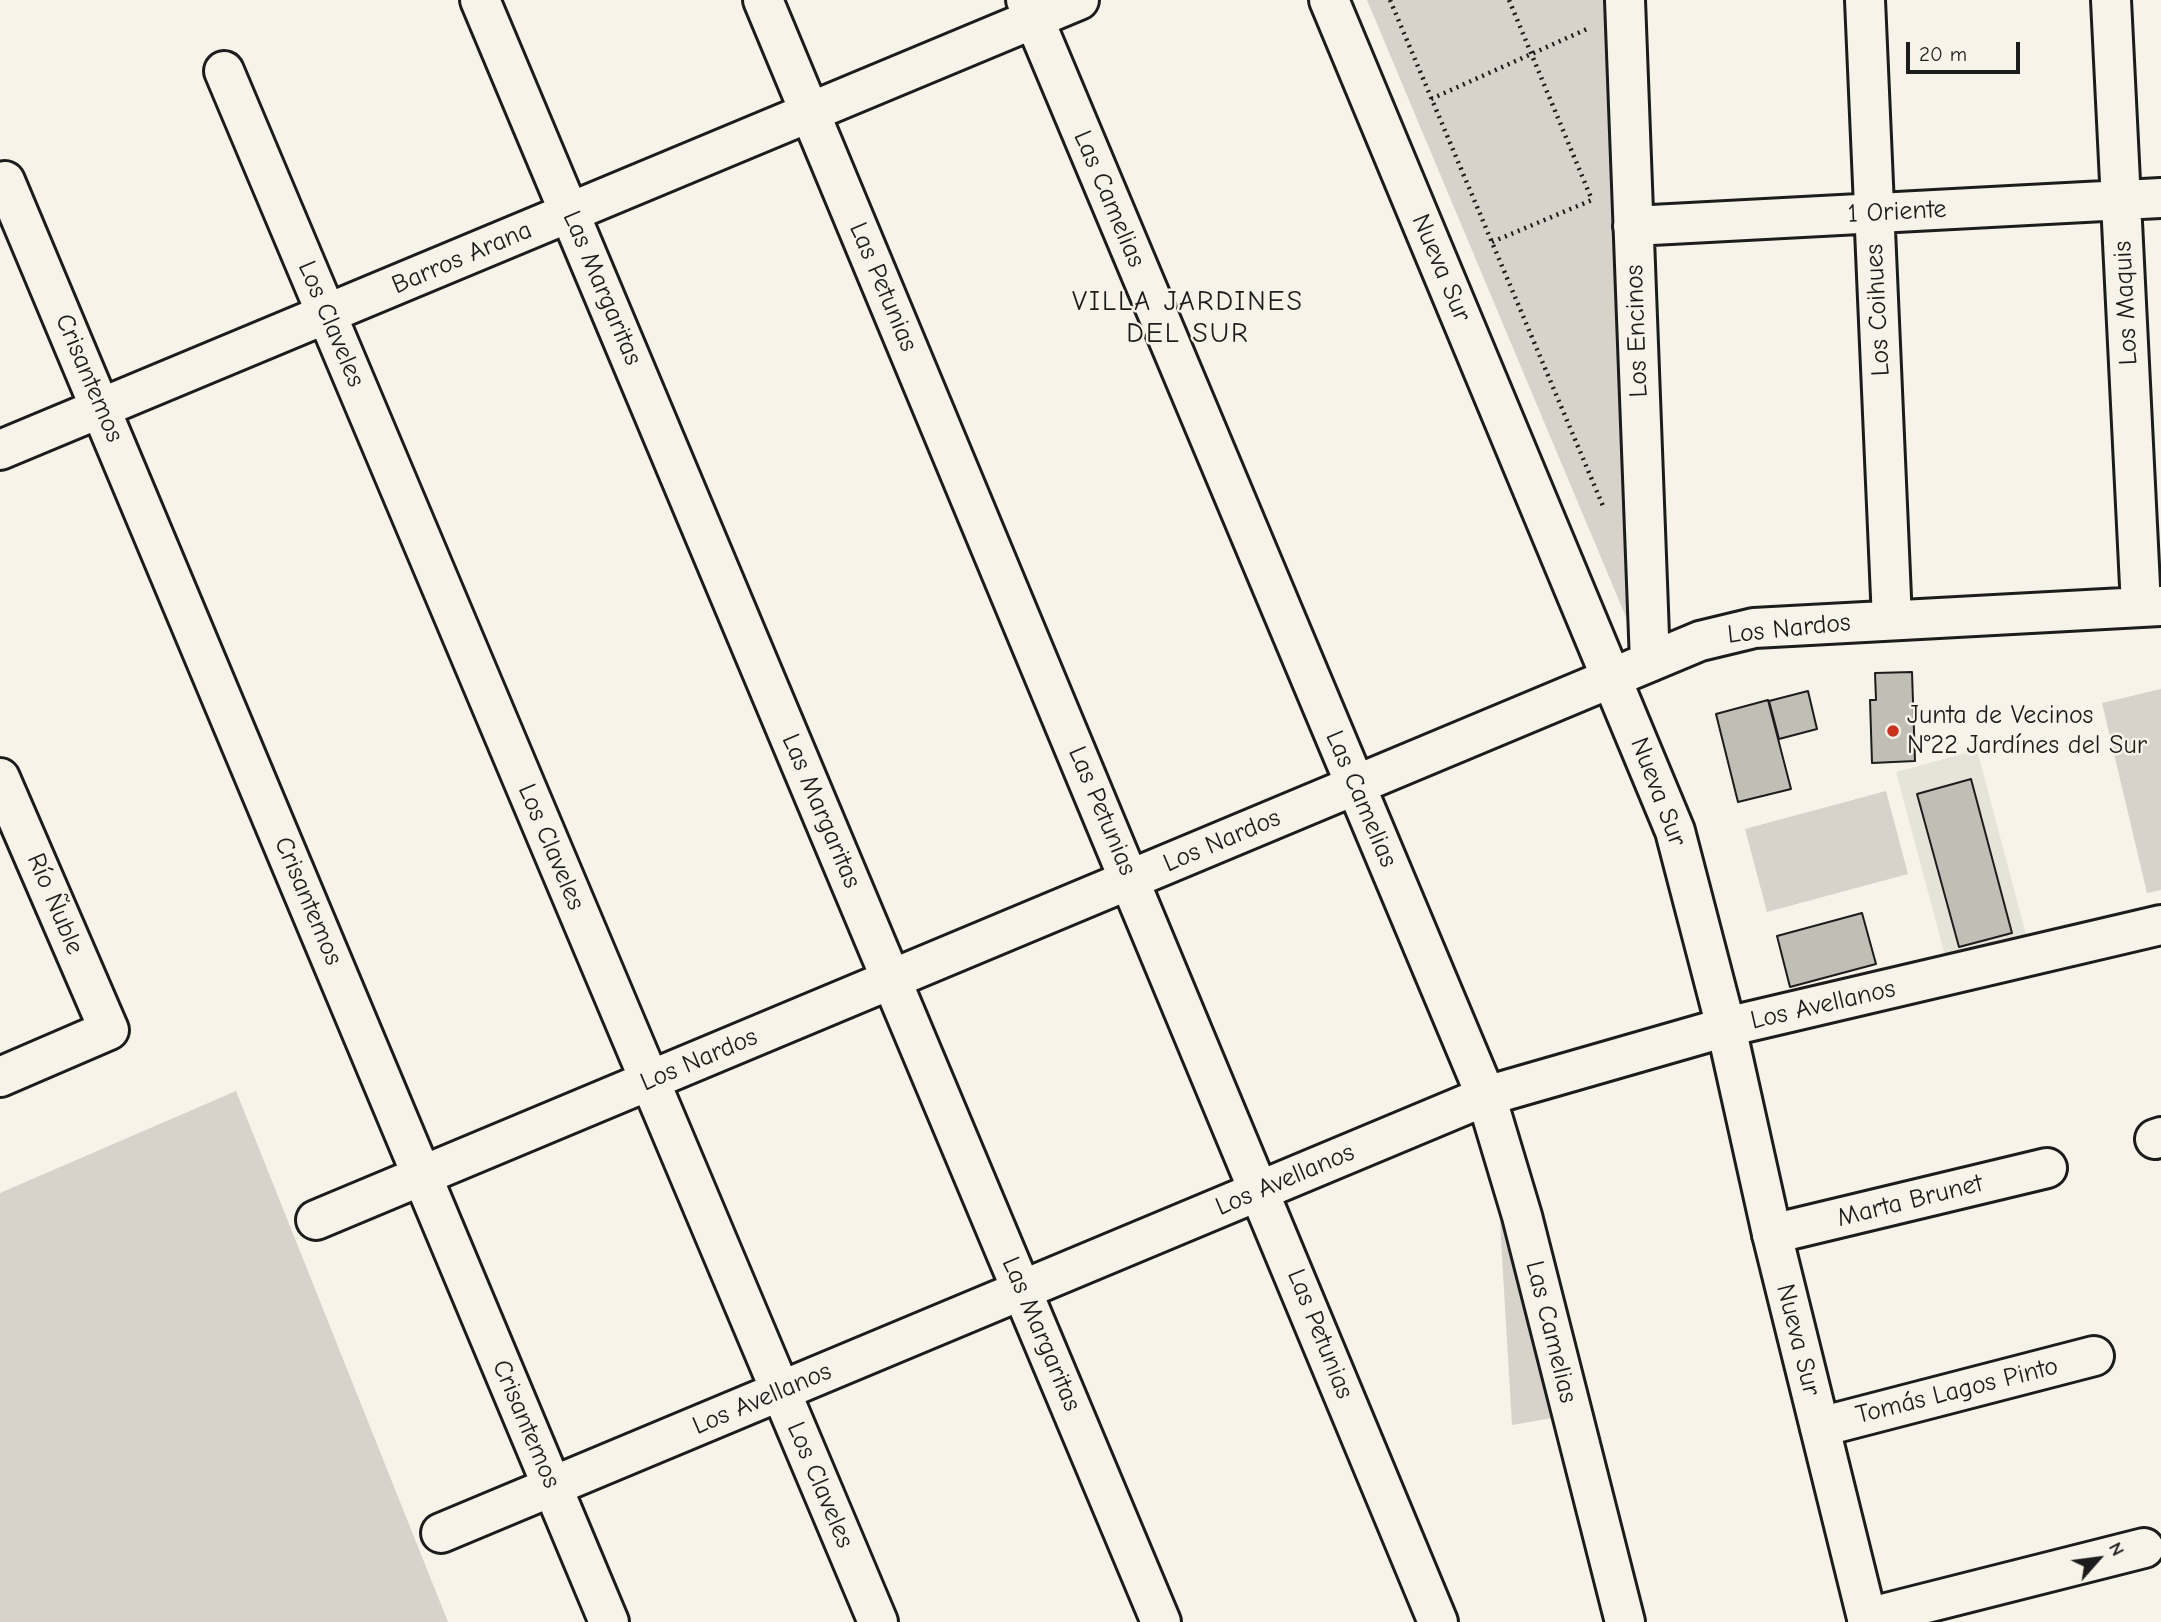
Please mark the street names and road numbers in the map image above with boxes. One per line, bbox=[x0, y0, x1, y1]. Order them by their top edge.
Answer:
street label: Las Camelias bbox=[1066, 126, 1152, 272]
street label: 1 Oriente bbox=[1847, 194, 1947, 230]
street label: Las Margaritas bbox=[555, 206, 649, 370]
street label: Nueva Sur bbox=[1404, 210, 1478, 326]
street label: Barros Arana bbox=[387, 215, 537, 301]
street label: Las Petunias bbox=[842, 218, 924, 356]
street label: Los Maquis bbox=[2107, 240, 2145, 366]
street label: Los Coihues bbox=[1859, 243, 1897, 377]
street label: Los Claveles bbox=[291, 256, 371, 392]
street label: Los Encinos bbox=[1619, 264, 1655, 398]
street label: Crisantemos bbox=[48, 309, 130, 447]
street label: Los Nardos bbox=[1726, 607, 1852, 651]
street label: Las Camelias bbox=[1318, 726, 1404, 872]
street label: Las Margaritas bbox=[774, 729, 868, 893]
street label: Nueva Sur bbox=[1623, 733, 1693, 851]
street label: Las Petunias bbox=[1061, 742, 1143, 880]
street label: Los Claveles bbox=[511, 779, 591, 915]
street label: Los Nardos bbox=[1159, 802, 1285, 880]
street label: Crisantemos bbox=[267, 832, 349, 970]
street label: Río Ñuble bbox=[20, 849, 90, 959]
street label: Los Avellanos bbox=[1748, 973, 1898, 1037]
street label: Los Nardos bbox=[636, 1021, 762, 1099]
street label: Los Avellanos bbox=[1211, 1137, 1359, 1223]
street label: Marta Brunet bbox=[1834, 1168, 1986, 1234]
street label: Las Margaritas bbox=[994, 1252, 1088, 1416]
street label: Las Camelias bbox=[1518, 1258, 1584, 1406]
street label: Las Petunias bbox=[1280, 1265, 1360, 1403]
street label: Nueva Sur bbox=[1769, 1281, 1827, 1399]
street label: Tomás Lagos Pinto bbox=[1853, 1351, 2061, 1431]
street label: Crisantemos bbox=[485, 1355, 567, 1493]
street label: Los Avellanos bbox=[688, 1356, 836, 1442]
street label: Los Claveles bbox=[780, 1417, 860, 1553]

